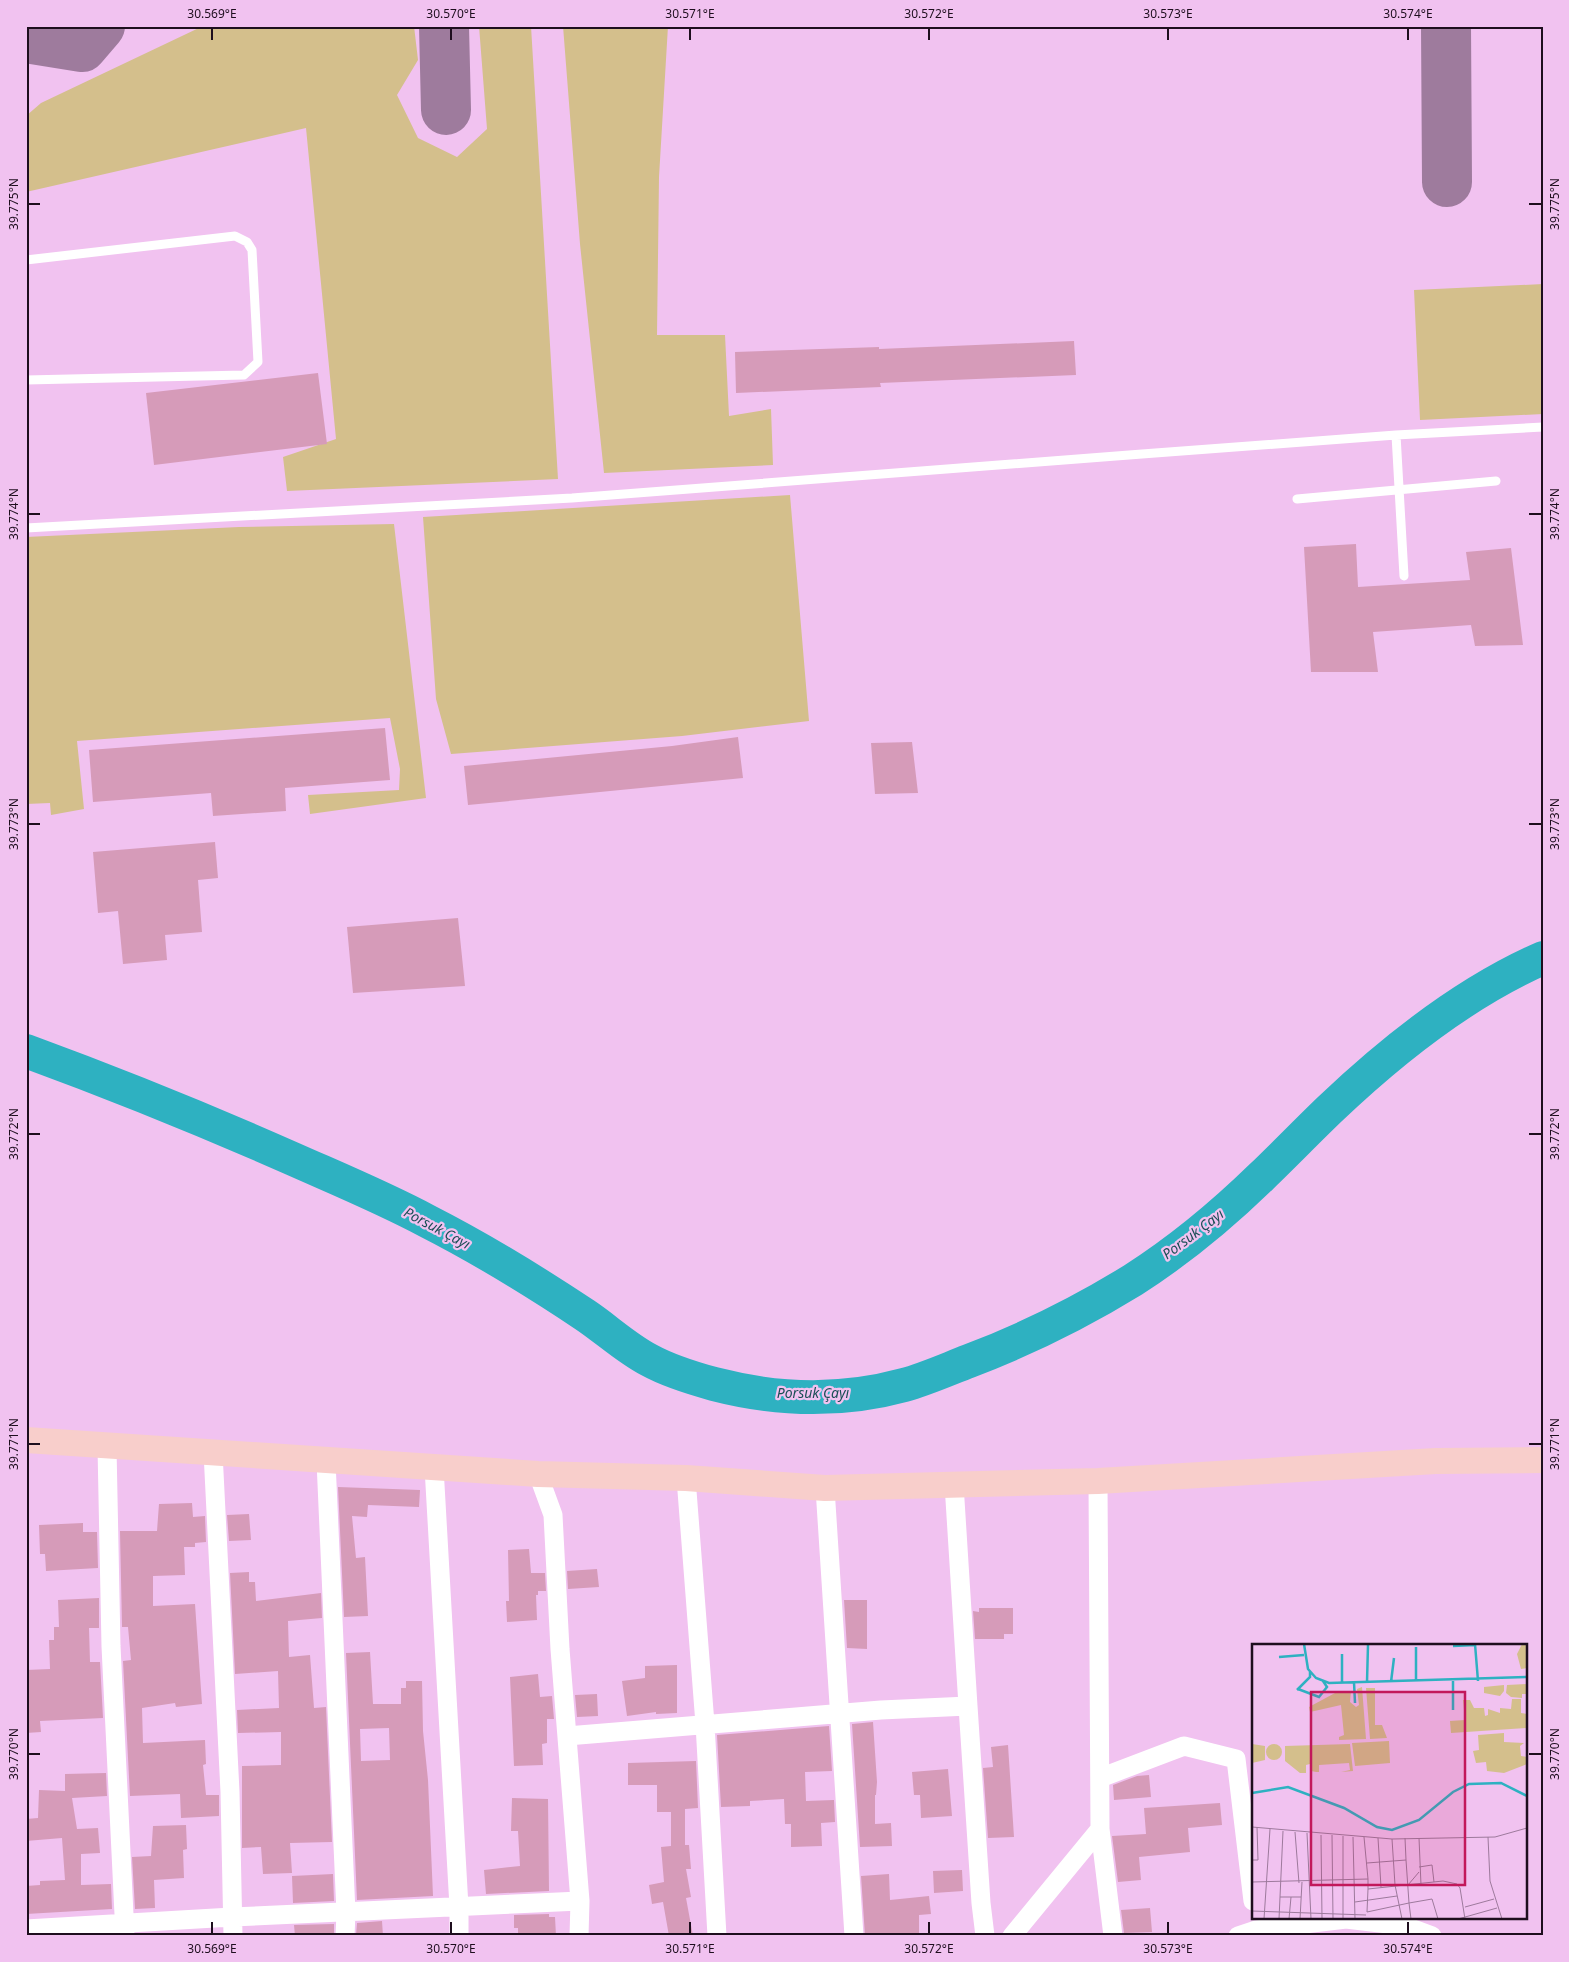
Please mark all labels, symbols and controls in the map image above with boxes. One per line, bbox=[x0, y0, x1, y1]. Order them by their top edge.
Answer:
text: 30.569°E bbox=[187, 5, 237, 22]
text: 30.570°E bbox=[426, 5, 476, 22]
text: 30.571°E bbox=[665, 5, 715, 22]
text: 30.572°E bbox=[904, 5, 954, 22]
text: 30.573°E bbox=[1143, 5, 1193, 22]
text: 30.574°E bbox=[1383, 5, 1433, 22]
text: 39.775°N bbox=[5, 178, 22, 230]
text: 39.775°N bbox=[1546, 178, 1563, 230]
text: 39.774°N bbox=[5, 488, 22, 540]
text: 39.774°N bbox=[1546, 488, 1563, 540]
text: 39.773°N bbox=[5, 798, 22, 850]
text: 39.773°N bbox=[1546, 798, 1563, 850]
text: 39.772°N bbox=[5, 1108, 22, 1160]
text: 39.772°N bbox=[1546, 1108, 1563, 1160]
water label: Porsuk Çayı bbox=[401, 1202, 474, 1253]
water label: Porsuk Çayı bbox=[1158, 1204, 1228, 1263]
water label: Porsuk Çayı bbox=[777, 1383, 850, 1402]
text: 39.771°N bbox=[5, 1418, 22, 1470]
text: 39.771°N bbox=[1546, 1418, 1563, 1470]
inset map bbox=[1252, 1644, 1526, 1920]
text: 39.770°N bbox=[5, 1728, 22, 1780]
text: 39.770°N bbox=[1546, 1728, 1563, 1780]
text: 30.569°E bbox=[187, 1940, 237, 1957]
text: 30.570°E bbox=[426, 1940, 476, 1957]
text: 30.571°E bbox=[665, 1940, 715, 1957]
text: 30.572°E bbox=[904, 1940, 954, 1957]
text: 30.573°E bbox=[1143, 1940, 1193, 1957]
text: 30.574°E bbox=[1383, 1940, 1433, 1957]

